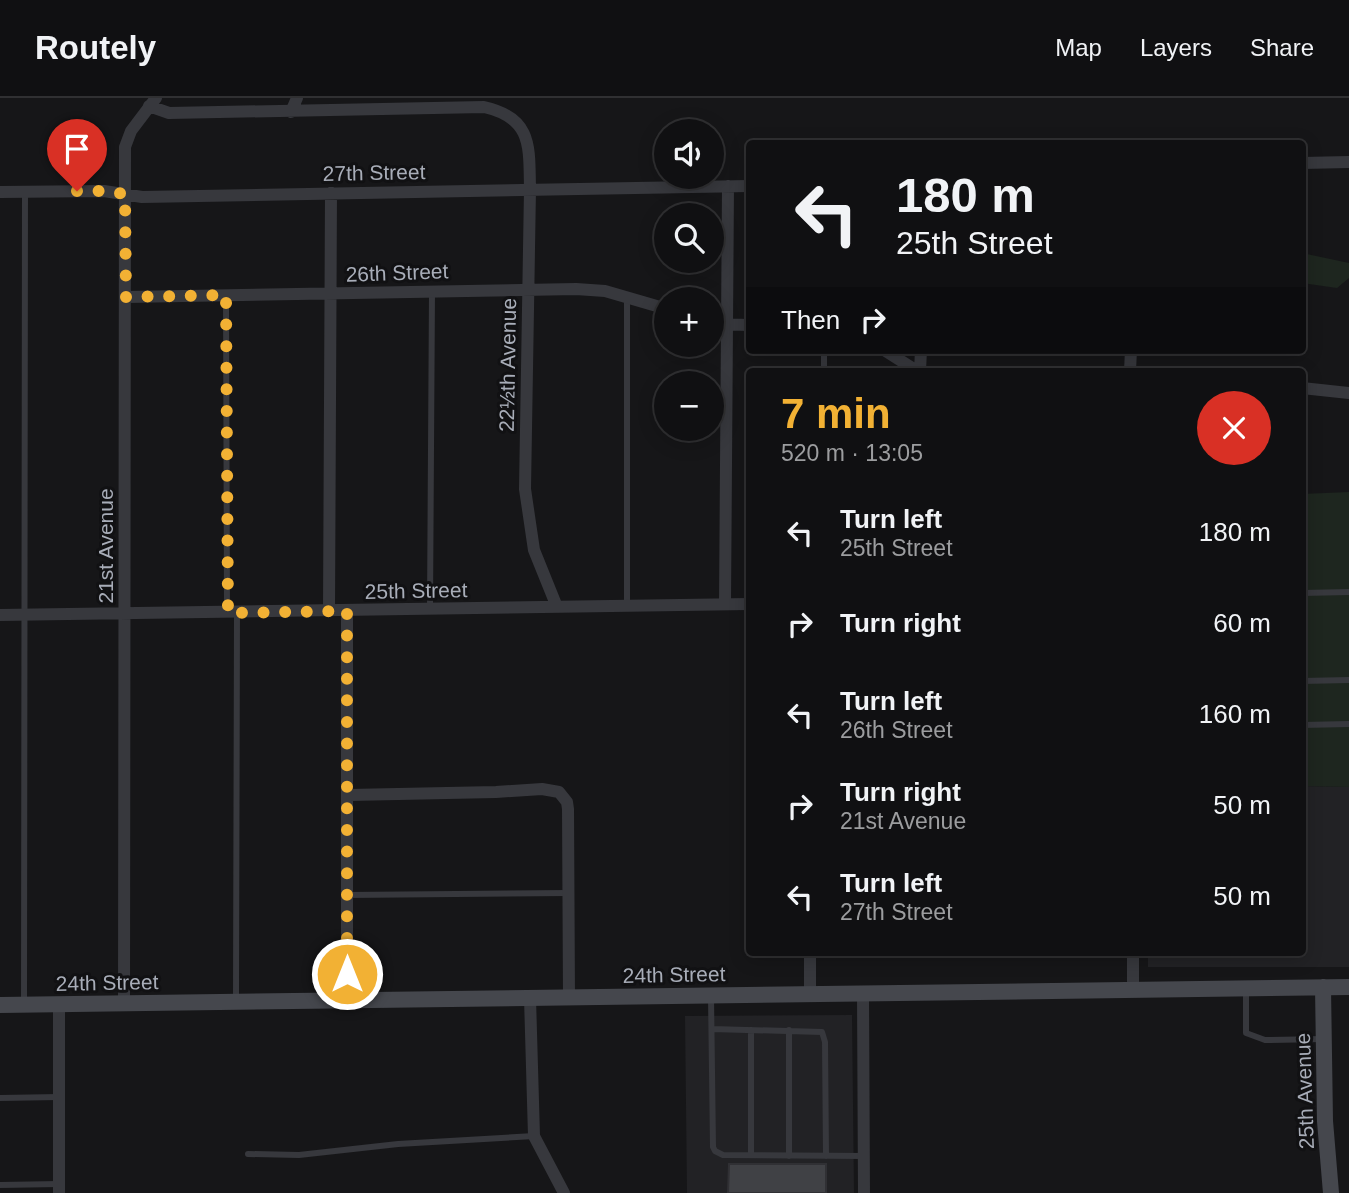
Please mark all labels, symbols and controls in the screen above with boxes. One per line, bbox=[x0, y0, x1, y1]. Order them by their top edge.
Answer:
text: Routely bbox=[35, 29, 156, 66]
text: Map bbox=[1055, 34, 1102, 61]
text: Layers bbox=[1140, 34, 1212, 61]
text: Share bbox=[1250, 34, 1314, 61]
pin bbox=[47, 119, 107, 191]
map controls bbox=[654, 119, 724, 441]
button: sound bbox=[654, 119, 724, 189]
icon: arrive bbox=[58, 130, 96, 168]
street label: 27th Street bbox=[322, 160, 426, 185]
icon: left bbox=[781, 168, 872, 259]
text: 180 m bbox=[896, 168, 1035, 222]
button: search bbox=[654, 203, 724, 273]
text: 25th Street bbox=[896, 225, 1053, 261]
street label: 26th Street bbox=[345, 259, 449, 286]
button: + bbox=[654, 287, 724, 357]
street label: 22½th Avenue bbox=[495, 298, 520, 432]
icon: right bbox=[854, 301, 892, 339]
text: Then bbox=[781, 305, 840, 335]
button: − bbox=[654, 371, 724, 441]
text: 7 min bbox=[781, 390, 891, 437]
button: close bbox=[1197, 391, 1271, 465]
text: 520 m · 13:05 bbox=[781, 440, 923, 466]
street label: 21st Avenue bbox=[94, 488, 117, 604]
text: Turn left bbox=[840, 504, 942, 534]
icon: left bbox=[781, 514, 819, 552]
text: 180 m bbox=[1199, 517, 1271, 547]
text: 25th Street bbox=[840, 535, 953, 561]
street label: 25th Street bbox=[364, 578, 468, 603]
icon: right bbox=[781, 605, 819, 643]
text: Turn right bbox=[840, 608, 961, 638]
text: 60 m bbox=[1213, 608, 1271, 638]
text: Turn left bbox=[840, 686, 942, 716]
icon: left bbox=[781, 696, 819, 734]
text: 160 m bbox=[1199, 699, 1271, 729]
text: 26th Street bbox=[840, 717, 953, 743]
text: Turn right bbox=[840, 777, 961, 807]
icon: right bbox=[781, 787, 819, 825]
text: 50 m bbox=[1213, 790, 1271, 820]
text: 21st Avenue bbox=[840, 808, 966, 834]
text: Turn left bbox=[840, 868, 942, 898]
icon: left bbox=[781, 878, 819, 916]
text: 50 m bbox=[1213, 881, 1271, 911]
text: 27th Street bbox=[840, 899, 953, 925]
position arrow bbox=[310, 937, 384, 1011]
street label: 24th Street bbox=[622, 962, 726, 987]
street label: 24th Street bbox=[55, 970, 159, 995]
street label: 25th Avenue bbox=[1291, 1032, 1318, 1150]

